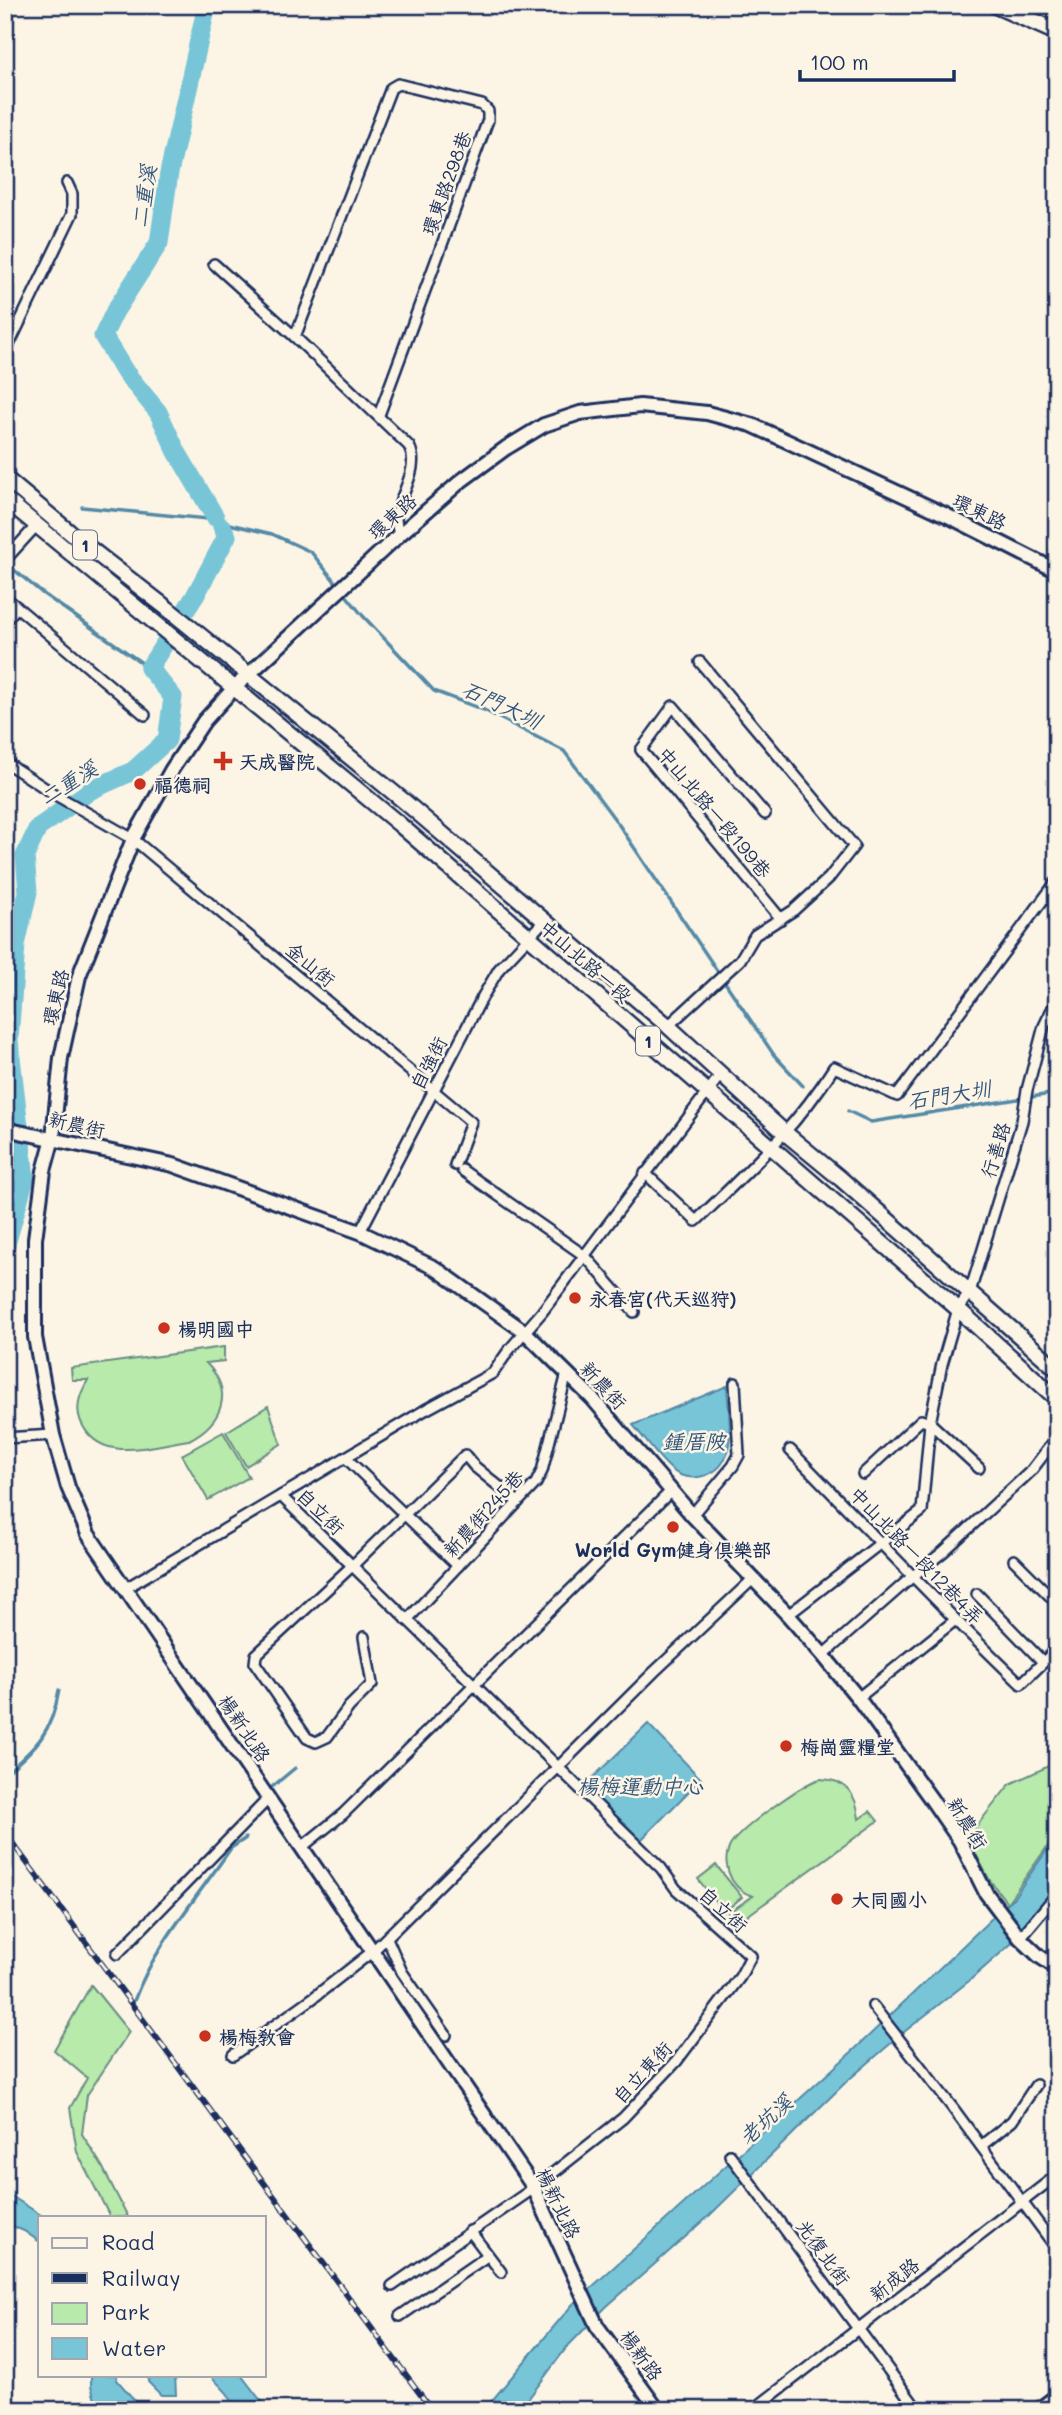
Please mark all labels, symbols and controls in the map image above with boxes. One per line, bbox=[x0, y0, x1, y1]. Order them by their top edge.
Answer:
scale bar bbox=[800, 38, 954, 82]
text: 100 m bbox=[810, 48, 869, 75]
street label: 環東路298巷 bbox=[416, 127, 476, 239]
water label: 二重溪 bbox=[125, 162, 161, 229]
street label: 環東路 bbox=[949, 487, 1011, 535]
street label: 環東路 bbox=[362, 488, 422, 544]
road number: 1 bbox=[73, 530, 97, 560]
water label: 石門大圳 bbox=[458, 674, 548, 735]
street label: 中山北路一段199巷 bbox=[653, 741, 777, 883]
place label: 天成醫院 bbox=[239, 749, 315, 774]
marker: 天成醫院 bbox=[213, 751, 233, 771]
water label: 二重溪 bbox=[34, 753, 103, 810]
place label: 福德祠 bbox=[154, 772, 211, 797]
marker: 福德祠 bbox=[132, 776, 148, 792]
street label: 中山北路一段 bbox=[535, 914, 637, 1008]
street label: 金山街 bbox=[281, 936, 341, 992]
street label: 環東路 bbox=[36, 966, 74, 1028]
road number: 1 bbox=[636, 1026, 660, 1056]
street label: 自強街 bbox=[404, 1032, 452, 1094]
water label: 石門大圳 bbox=[905, 1074, 995, 1114]
street label: 新農街 bbox=[46, 1105, 108, 1143]
street label: 行善路 bbox=[975, 1119, 1015, 1181]
place label: 永春宮(代天巡狩) bbox=[589, 1286, 736, 1311]
marker: 永春宮(代天巡狩) bbox=[567, 1290, 583, 1306]
place label: 楊明國中 bbox=[178, 1316, 254, 1341]
marker: 楊明國中 bbox=[156, 1320, 172, 1336]
street label: 新農街 bbox=[575, 1356, 633, 1414]
water label: 鍾厝陂 bbox=[663, 1427, 727, 1454]
street label: 新農街245巷 bbox=[437, 1464, 529, 1562]
street label: 中山北路一段12巷4弄 bbox=[845, 1481, 989, 1629]
street label: 自立街 bbox=[292, 1482, 350, 1540]
marker: World Gym健身俱樂部 bbox=[665, 1519, 681, 1535]
place label: World Gym健身俱樂部 bbox=[575, 1537, 771, 1562]
street label: 楊新北路 bbox=[213, 1690, 277, 1766]
place label: 梅崗靈糧堂 bbox=[800, 1734, 895, 1759]
marker: 梅崗靈糧堂 bbox=[778, 1738, 794, 1754]
water label: 楊梅運動中心 bbox=[577, 1772, 704, 1799]
street label: 新農街 bbox=[942, 1792, 994, 1854]
street label: 自立街 bbox=[694, 1881, 754, 1937]
place label: 大同國小 bbox=[851, 1887, 927, 1912]
marker: 大同國小 bbox=[829, 1891, 845, 1907]
place label: 楊梅教會 bbox=[219, 2024, 295, 2049]
marker: 楊梅教會 bbox=[197, 2028, 213, 2044]
street label: 自立東街 bbox=[607, 2036, 677, 2108]
water label: 老坑溪 bbox=[733, 2087, 798, 2150]
street label: 楊新北路 bbox=[531, 2163, 587, 2243]
street label: 光復北街 bbox=[792, 2214, 856, 2290]
legend bbox=[38, 2216, 266, 2376]
text: Road bbox=[102, 2228, 154, 2255]
street label: 新成路 bbox=[864, 2252, 924, 2306]
text: Railway bbox=[102, 2264, 181, 2291]
text: Park bbox=[102, 2298, 150, 2325]
street label: 楊新路 bbox=[615, 2325, 669, 2385]
text: Water bbox=[102, 2334, 166, 2361]

